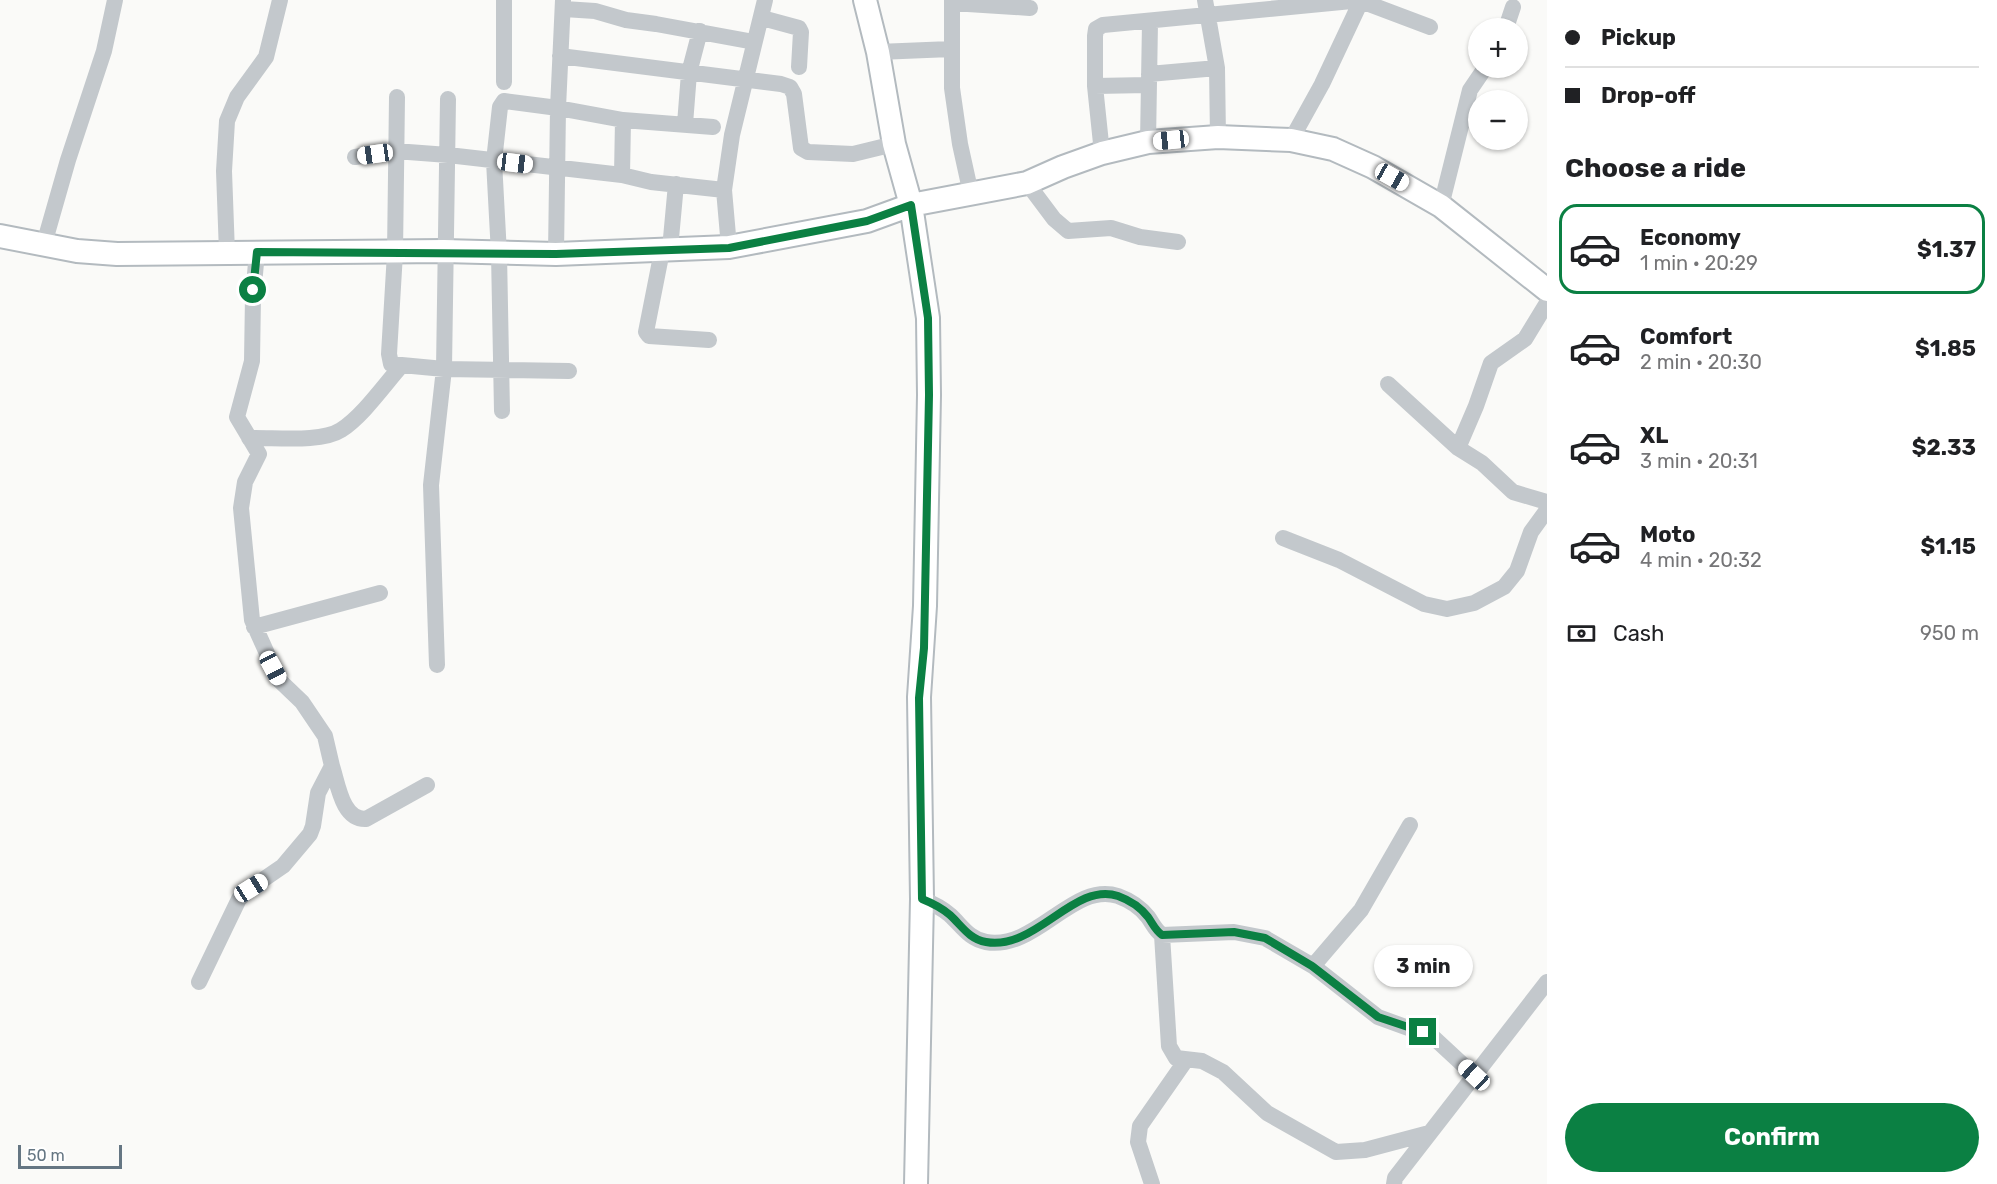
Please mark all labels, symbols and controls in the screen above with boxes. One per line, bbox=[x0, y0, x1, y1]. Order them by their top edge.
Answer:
map controls bbox=[1468, 18, 1528, 150]
button: + bbox=[1468, 18, 1528, 78]
text: Pickup bbox=[1601, 24, 1676, 51]
text: Drop-off bbox=[1601, 82, 1696, 109]
button: − bbox=[1468, 90, 1528, 150]
car bbox=[1152, 129, 1190, 151]
car bbox=[356, 143, 394, 165]
car bbox=[496, 152, 534, 174]
text: Choose a ride bbox=[1565, 152, 1746, 184]
car bbox=[1372, 160, 1412, 194]
icon: car bbox=[1568, 222, 1622, 276]
text: Economy bbox=[1640, 224, 1741, 251]
text: $1.37 bbox=[1917, 236, 1976, 263]
text: 1 min · 20:29 bbox=[1640, 251, 1758, 275]
route start bbox=[239, 276, 266, 303]
icon: car bbox=[1568, 321, 1622, 375]
text: Comfort bbox=[1640, 323, 1732, 350]
text: $1.85 bbox=[1915, 335, 1976, 362]
text: 2 min · 20:30 bbox=[1640, 350, 1762, 374]
icon: car bbox=[1568, 420, 1622, 474]
text: XL bbox=[1640, 422, 1668, 449]
text: $2.33 bbox=[1912, 434, 1976, 461]
text: 3 min · 20:31 bbox=[1640, 449, 1758, 473]
icon: car bbox=[1568, 519, 1622, 573]
text: Moto bbox=[1640, 521, 1695, 548]
text: $1.15 bbox=[1920, 533, 1976, 560]
text: 4 min · 20:32 bbox=[1640, 548, 1762, 572]
icon: cash bbox=[1565, 617, 1598, 650]
text: Cash bbox=[1613, 620, 1664, 647]
text: 950 m bbox=[1920, 621, 1979, 645]
car bbox=[257, 648, 289, 688]
car bbox=[231, 871, 271, 905]
callout: 3 min bbox=[1374, 945, 1472, 987]
text: 3 min bbox=[1396, 954, 1451, 978]
route end bbox=[1409, 1018, 1436, 1045]
car bbox=[1455, 1056, 1493, 1094]
button: Confirm bbox=[1565, 1103, 1979, 1172]
scale bar bbox=[18, 1142, 122, 1170]
text: 50 m bbox=[27, 1146, 65, 1165]

